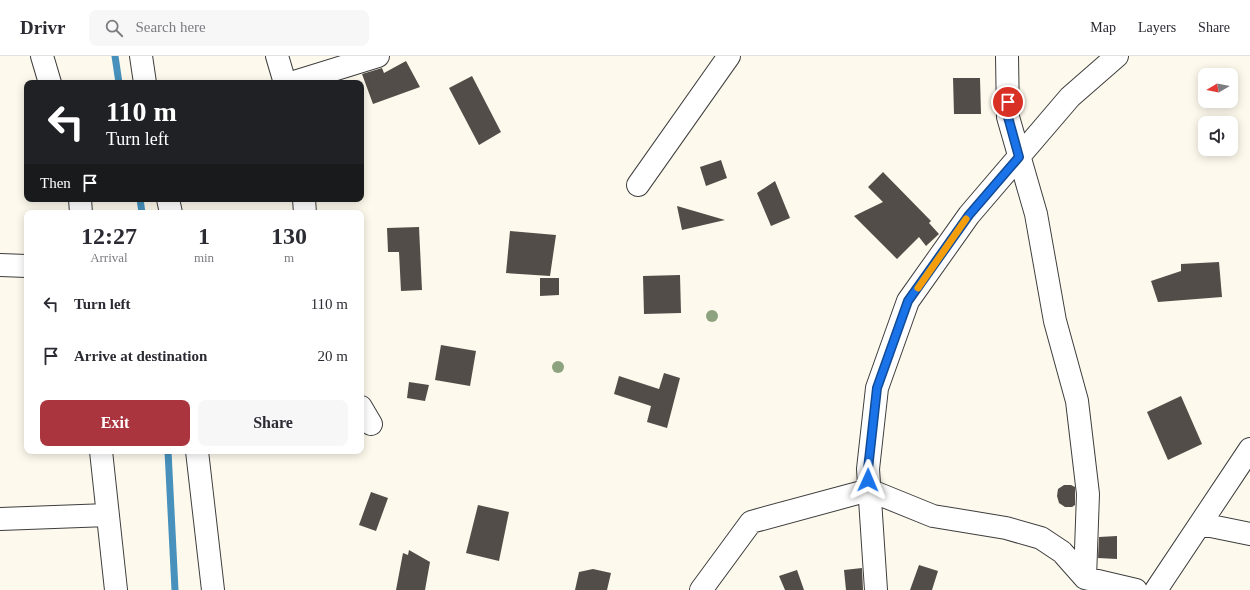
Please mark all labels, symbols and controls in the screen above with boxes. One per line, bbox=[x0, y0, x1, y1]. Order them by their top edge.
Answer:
search box bbox=[89, 10, 369, 46]
text: Drivr bbox=[20, 17, 65, 38]
icon: search bbox=[103, 17, 125, 39]
text: Search here bbox=[135, 19, 206, 35]
text: Map bbox=[1090, 20, 1116, 35]
text: Layers bbox=[1138, 20, 1176, 35]
text: Share bbox=[1198, 20, 1230, 35]
north arrow bbox=[1198, 68, 1238, 108]
map controls bbox=[1198, 68, 1238, 156]
pin bbox=[991, 85, 1025, 119]
icon: arrive bbox=[997, 91, 1019, 113]
icon: left bbox=[40, 96, 92, 148]
text: 110 m bbox=[106, 96, 177, 127]
button: sound bbox=[1198, 116, 1238, 156]
text: Turn left bbox=[106, 129, 169, 149]
icon: arrive bbox=[79, 172, 101, 194]
text: Then bbox=[40, 175, 71, 191]
text: 12:27 bbox=[81, 223, 137, 249]
text: 1 bbox=[198, 223, 210, 249]
text: 130 bbox=[271, 223, 307, 249]
text: Arrival bbox=[90, 250, 128, 265]
text: min bbox=[194, 250, 214, 265]
text: m bbox=[284, 250, 294, 265]
icon: left bbox=[40, 293, 62, 315]
text: Turn left bbox=[74, 296, 131, 312]
text: 110 m bbox=[311, 296, 348, 312]
icon: arrive bbox=[40, 345, 62, 367]
text: Arrive at destination bbox=[74, 348, 207, 364]
text: 20 m bbox=[318, 348, 348, 364]
button: Exit bbox=[40, 400, 190, 446]
button: Share bbox=[198, 400, 348, 446]
position arrow bbox=[847, 459, 889, 501]

